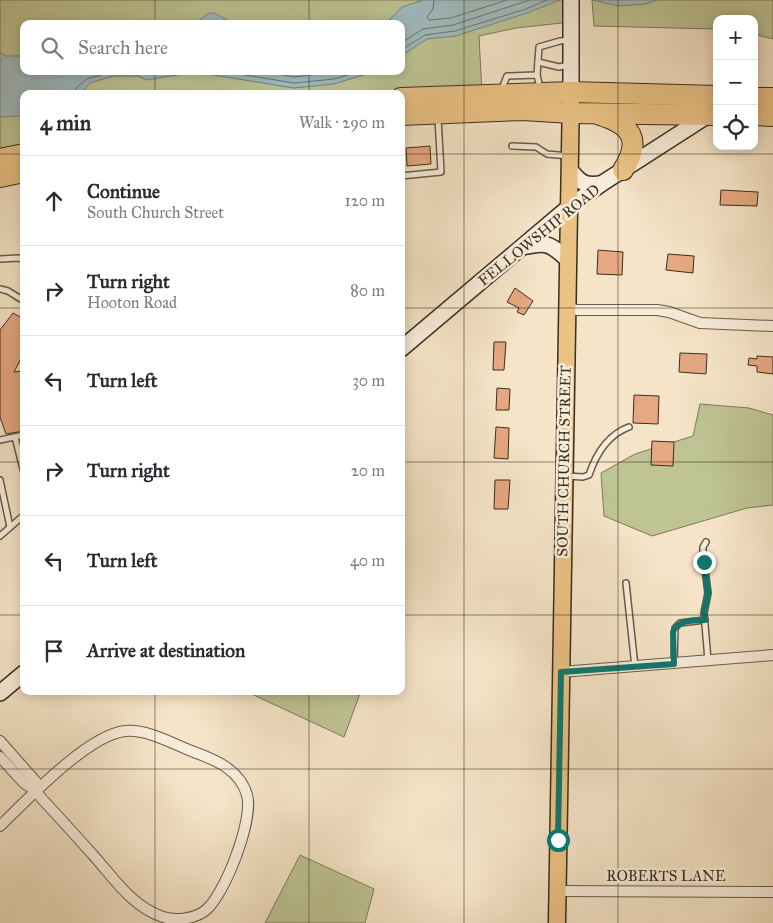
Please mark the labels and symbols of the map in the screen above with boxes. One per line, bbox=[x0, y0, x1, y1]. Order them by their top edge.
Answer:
street label: FELLOWSHIP ROAD bbox=[474, 180, 604, 290]
street label: SOUTH CHURCH STREET bbox=[553, 365, 575, 557]
route end bbox=[693, 551, 716, 574]
route start bbox=[547, 829, 570, 852]
street label: ROBERTS LANE bbox=[606, 867, 726, 885]

